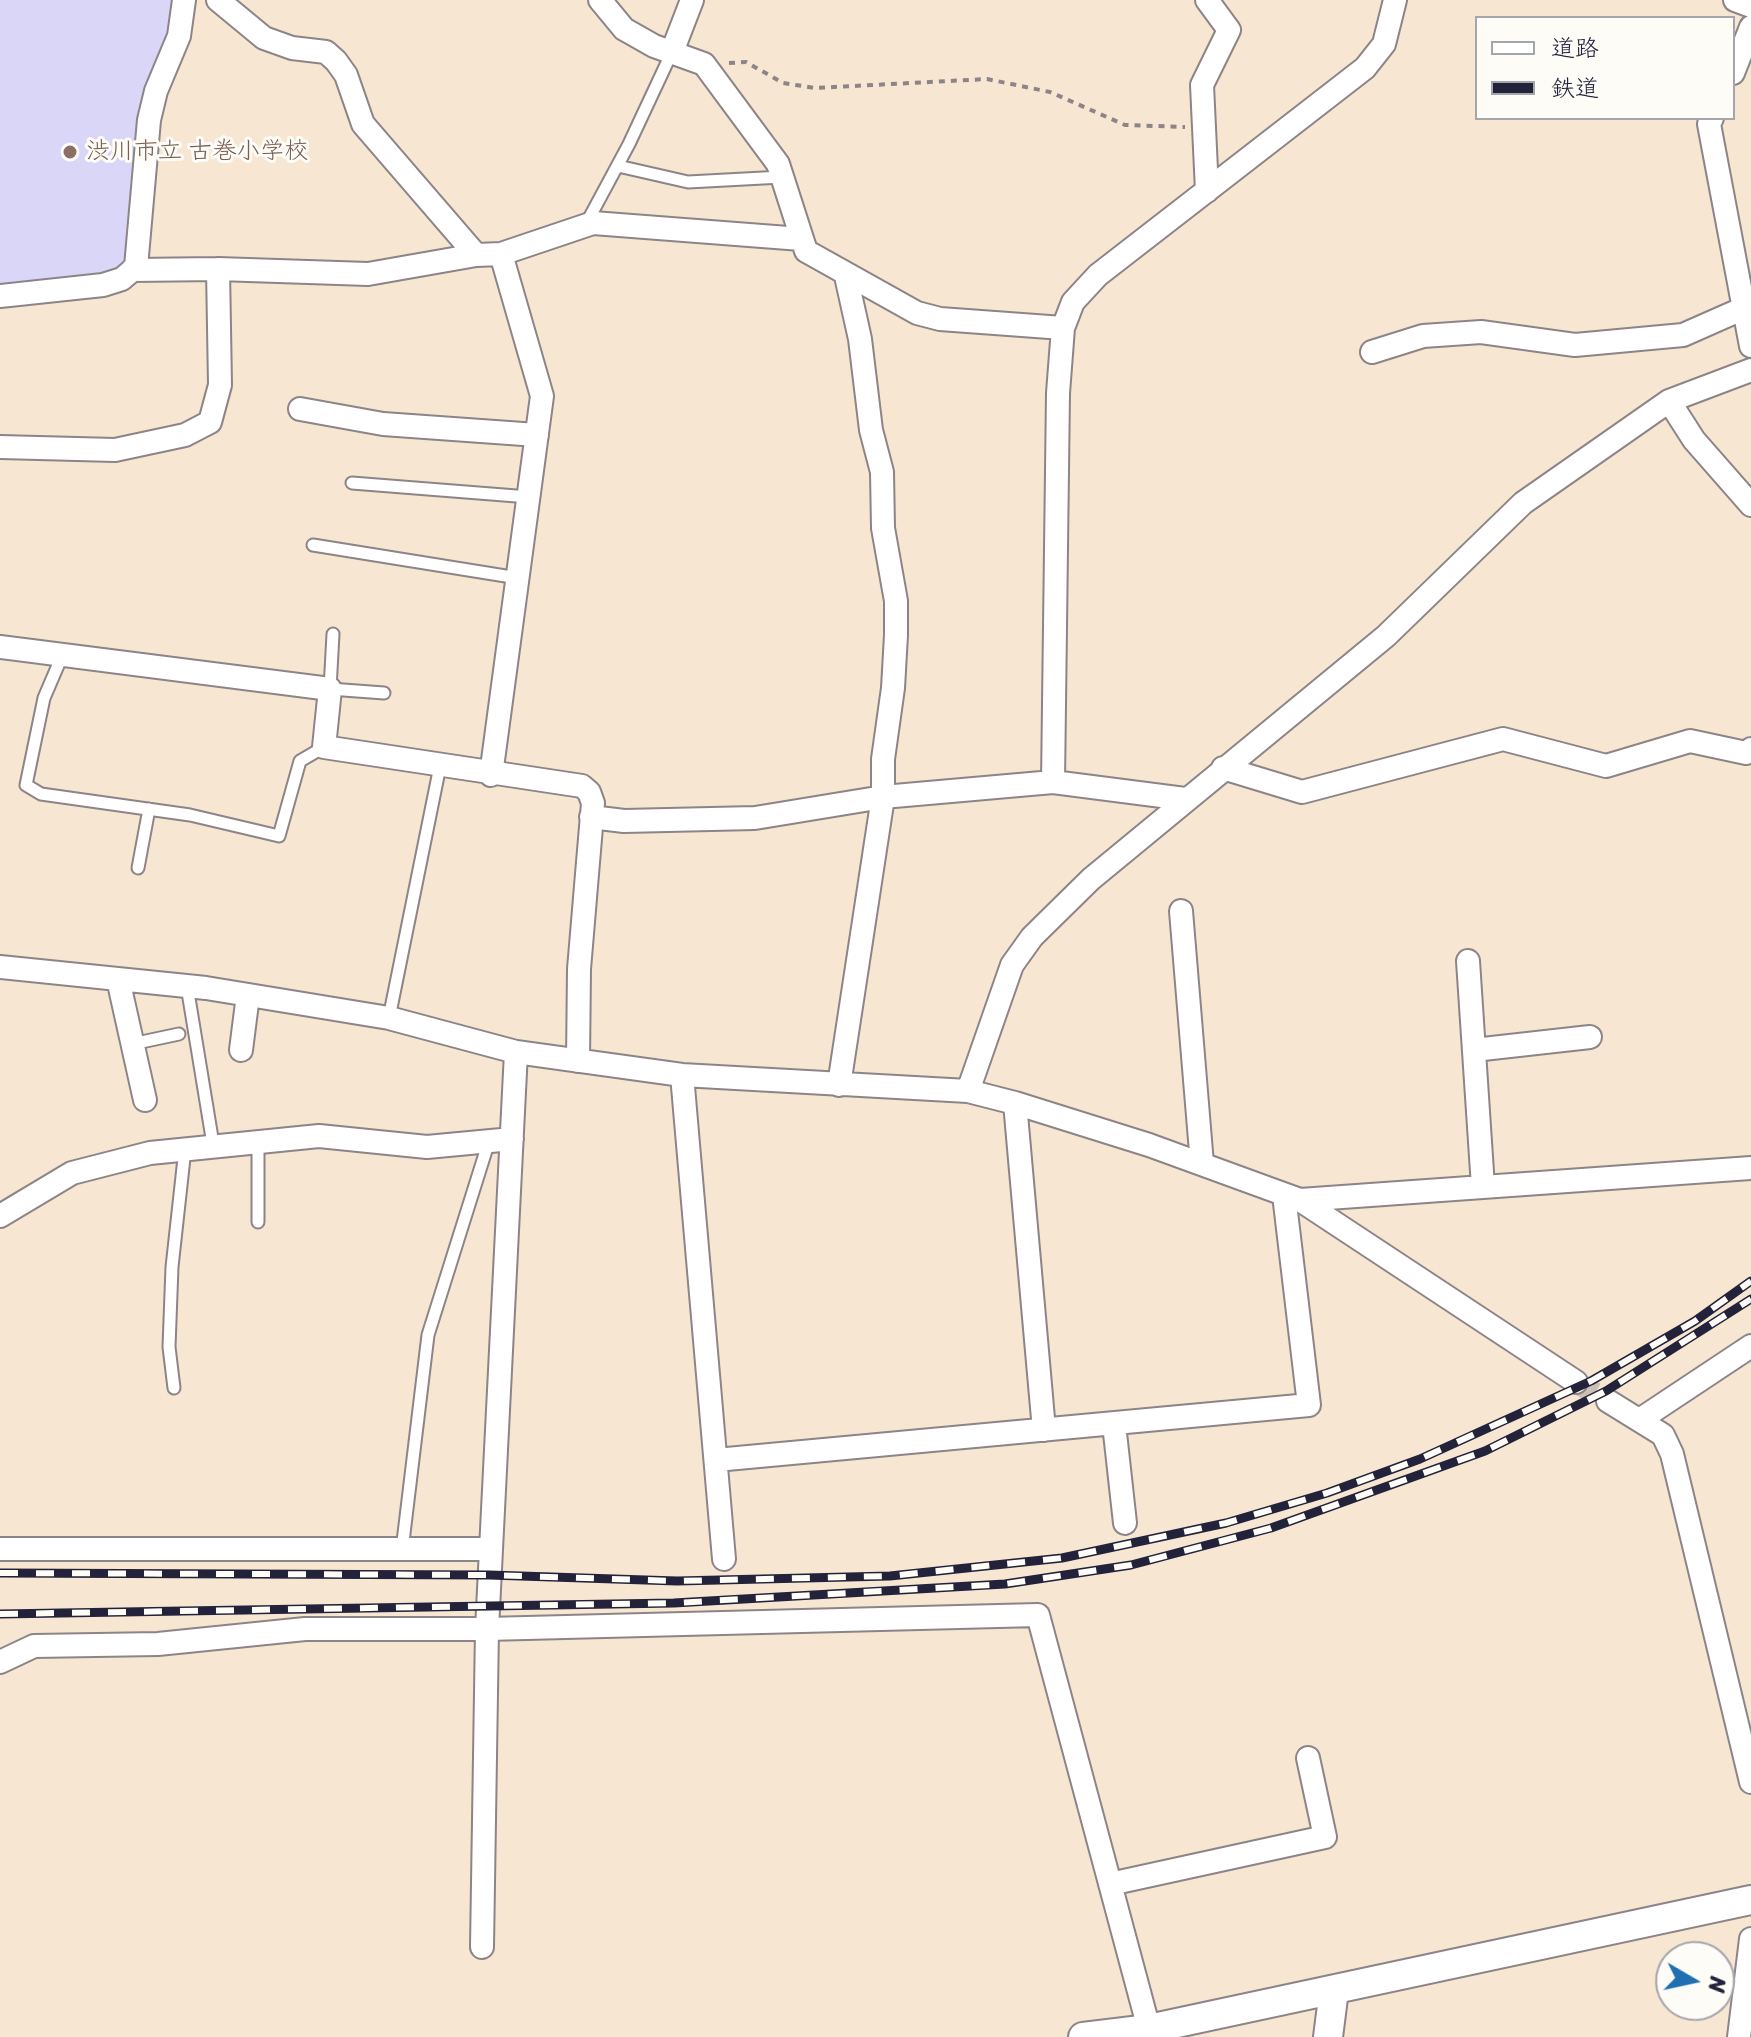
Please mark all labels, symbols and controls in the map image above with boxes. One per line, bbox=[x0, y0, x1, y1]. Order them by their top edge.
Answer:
legend bbox=[1475, 16, 1735, 120]
text: 道路 bbox=[1551, 27, 1599, 69]
text: 鉄道 bbox=[1551, 67, 1599, 109]
place label: 渋川市立 古巻小学校 bbox=[86, 138, 308, 166]
marker: 渋川市立 古巻小学校 bbox=[61, 143, 79, 161]
north arrow bbox=[1655, 1941, 1735, 2021]
text: N bbox=[1697, 1974, 1738, 1995]

